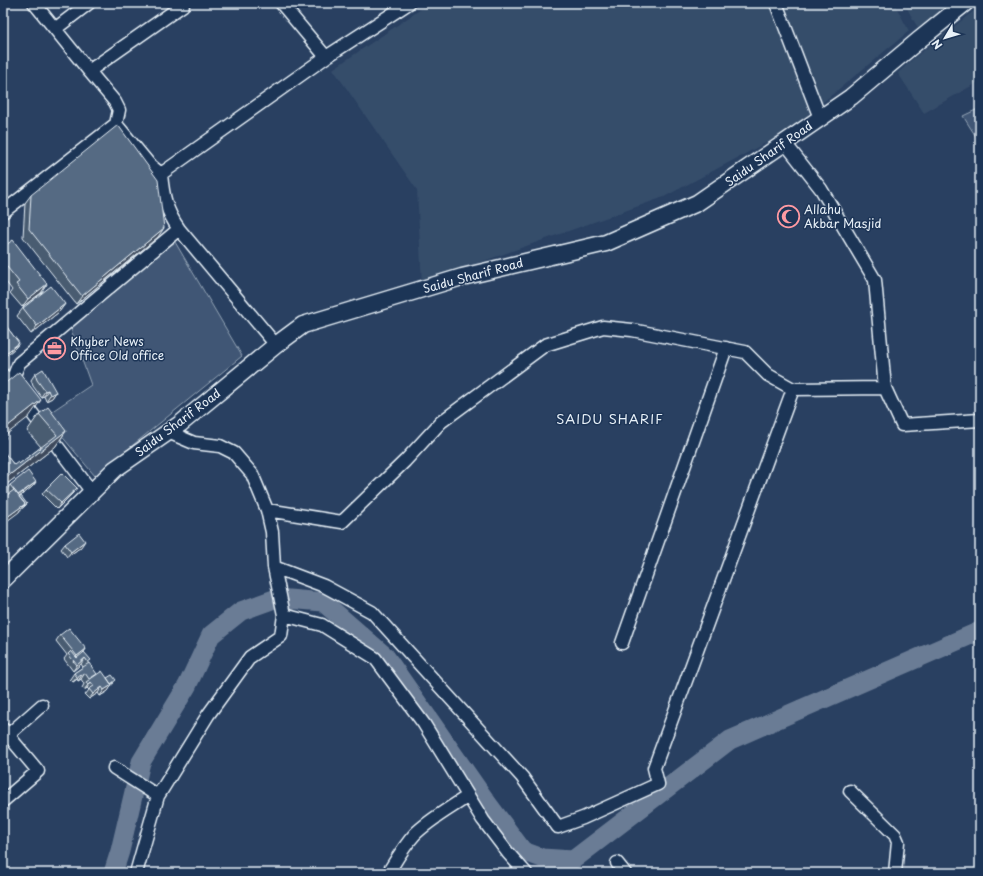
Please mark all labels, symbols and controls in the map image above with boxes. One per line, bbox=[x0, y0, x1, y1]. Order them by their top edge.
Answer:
north arrow bbox=[925, 18, 965, 58]
text: N bbox=[927, 36, 946, 53]
street label: Saidu Sharif Road bbox=[721, 116, 816, 190]
place label: Allahu Akbar Masjid bbox=[804, 200, 882, 232]
mosque icon: Allahu Akbar Masjid bbox=[776, 204, 802, 230]
street label: Saidu Sharif Road bbox=[421, 253, 525, 297]
place label: Khyber News Office Old office bbox=[70, 332, 164, 364]
office icon: Khyber News Office Old office bbox=[42, 336, 68, 362]
street label: Saidu Sharif Road bbox=[131, 384, 224, 460]
district label: SAIDU SHARIF bbox=[556, 409, 664, 428]

